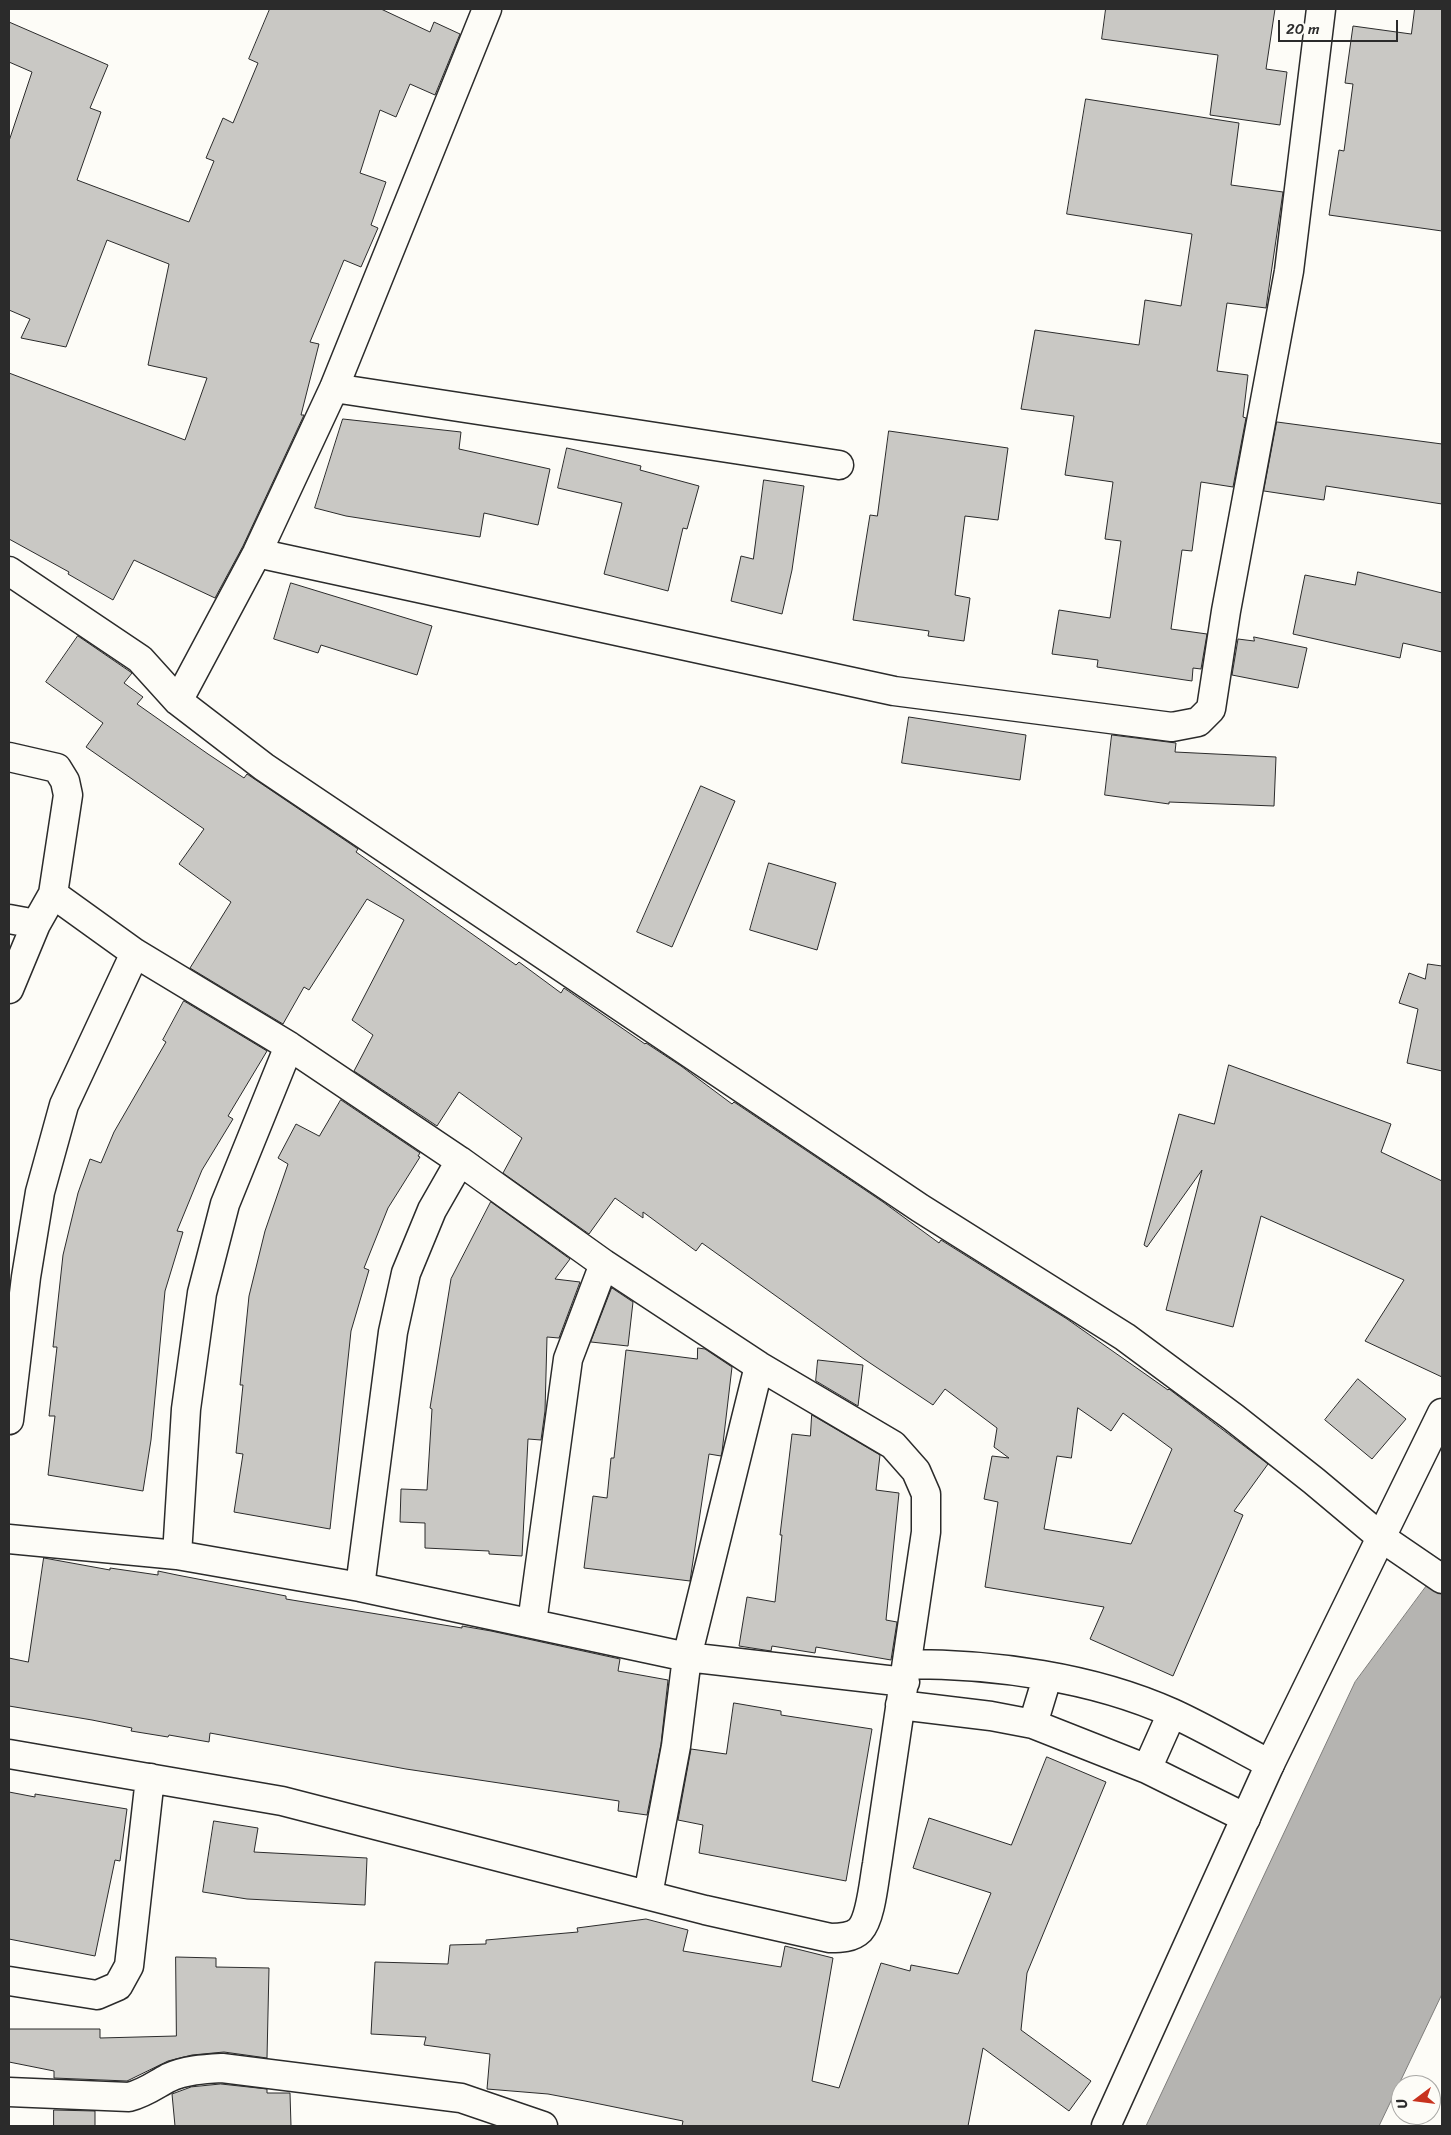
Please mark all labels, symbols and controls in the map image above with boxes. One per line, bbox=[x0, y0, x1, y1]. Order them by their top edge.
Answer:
scale bar bbox=[1281, 10, 1401, 42]
text: 20 m bbox=[1286, 16, 1320, 42]
north arrow bbox=[1391, 2075, 1441, 2125]
text: U bbox=[1389, 2096, 1415, 2111]

